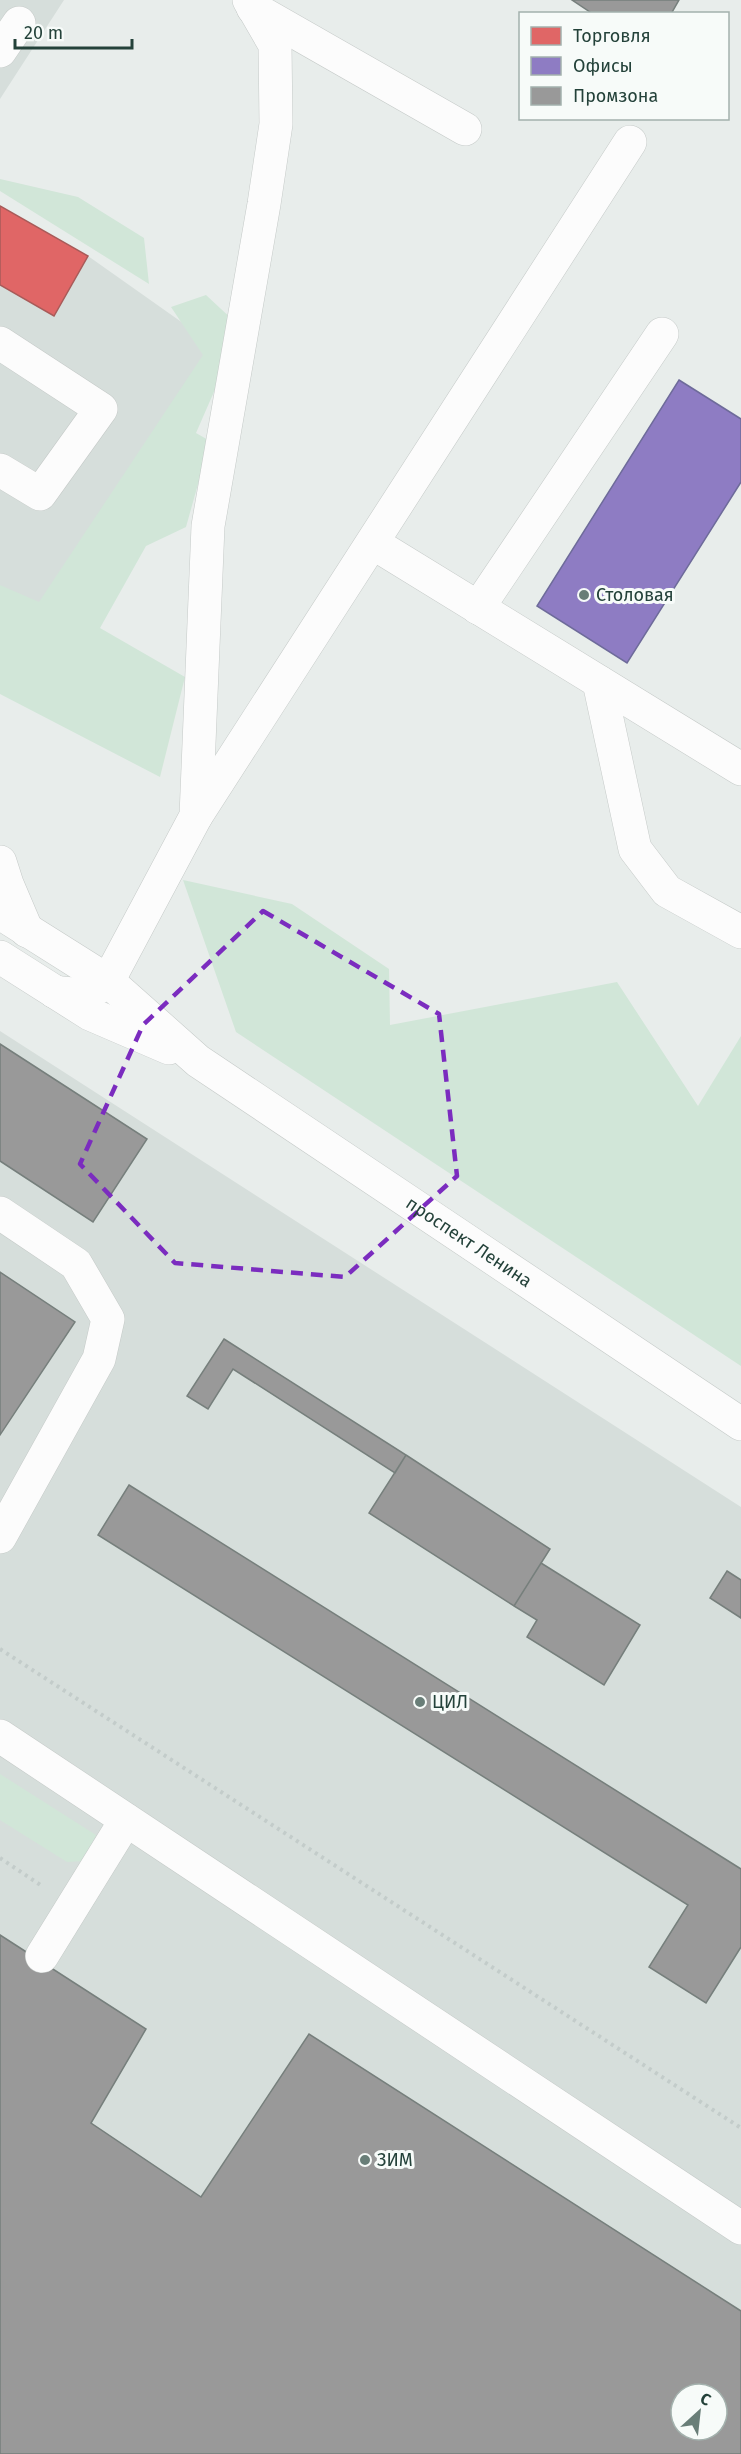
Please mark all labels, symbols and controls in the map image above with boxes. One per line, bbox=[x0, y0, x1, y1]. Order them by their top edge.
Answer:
scale bar bbox=[15, 12, 132, 50]
legend bbox=[519, 12, 729, 120]
text: 20 m bbox=[24, 22, 63, 44]
text: Торговля bbox=[573, 25, 651, 47]
text: Офисы bbox=[573, 55, 633, 77]
text: Промзона bbox=[573, 85, 658, 107]
place label: Столовая bbox=[596, 584, 674, 606]
marker: Столовая bbox=[577, 588, 591, 602]
street label: проспект Ленина bbox=[402, 1192, 536, 1292]
place label: ЦИЛ bbox=[432, 1691, 468, 1713]
marker: ЦИЛ bbox=[413, 1695, 427, 1709]
place label: ЗИМ bbox=[377, 2149, 413, 2171]
marker: ЗИМ bbox=[358, 2153, 372, 2167]
north arrow bbox=[669, 2382, 729, 2442]
text: С bbox=[697, 2389, 715, 2410]

